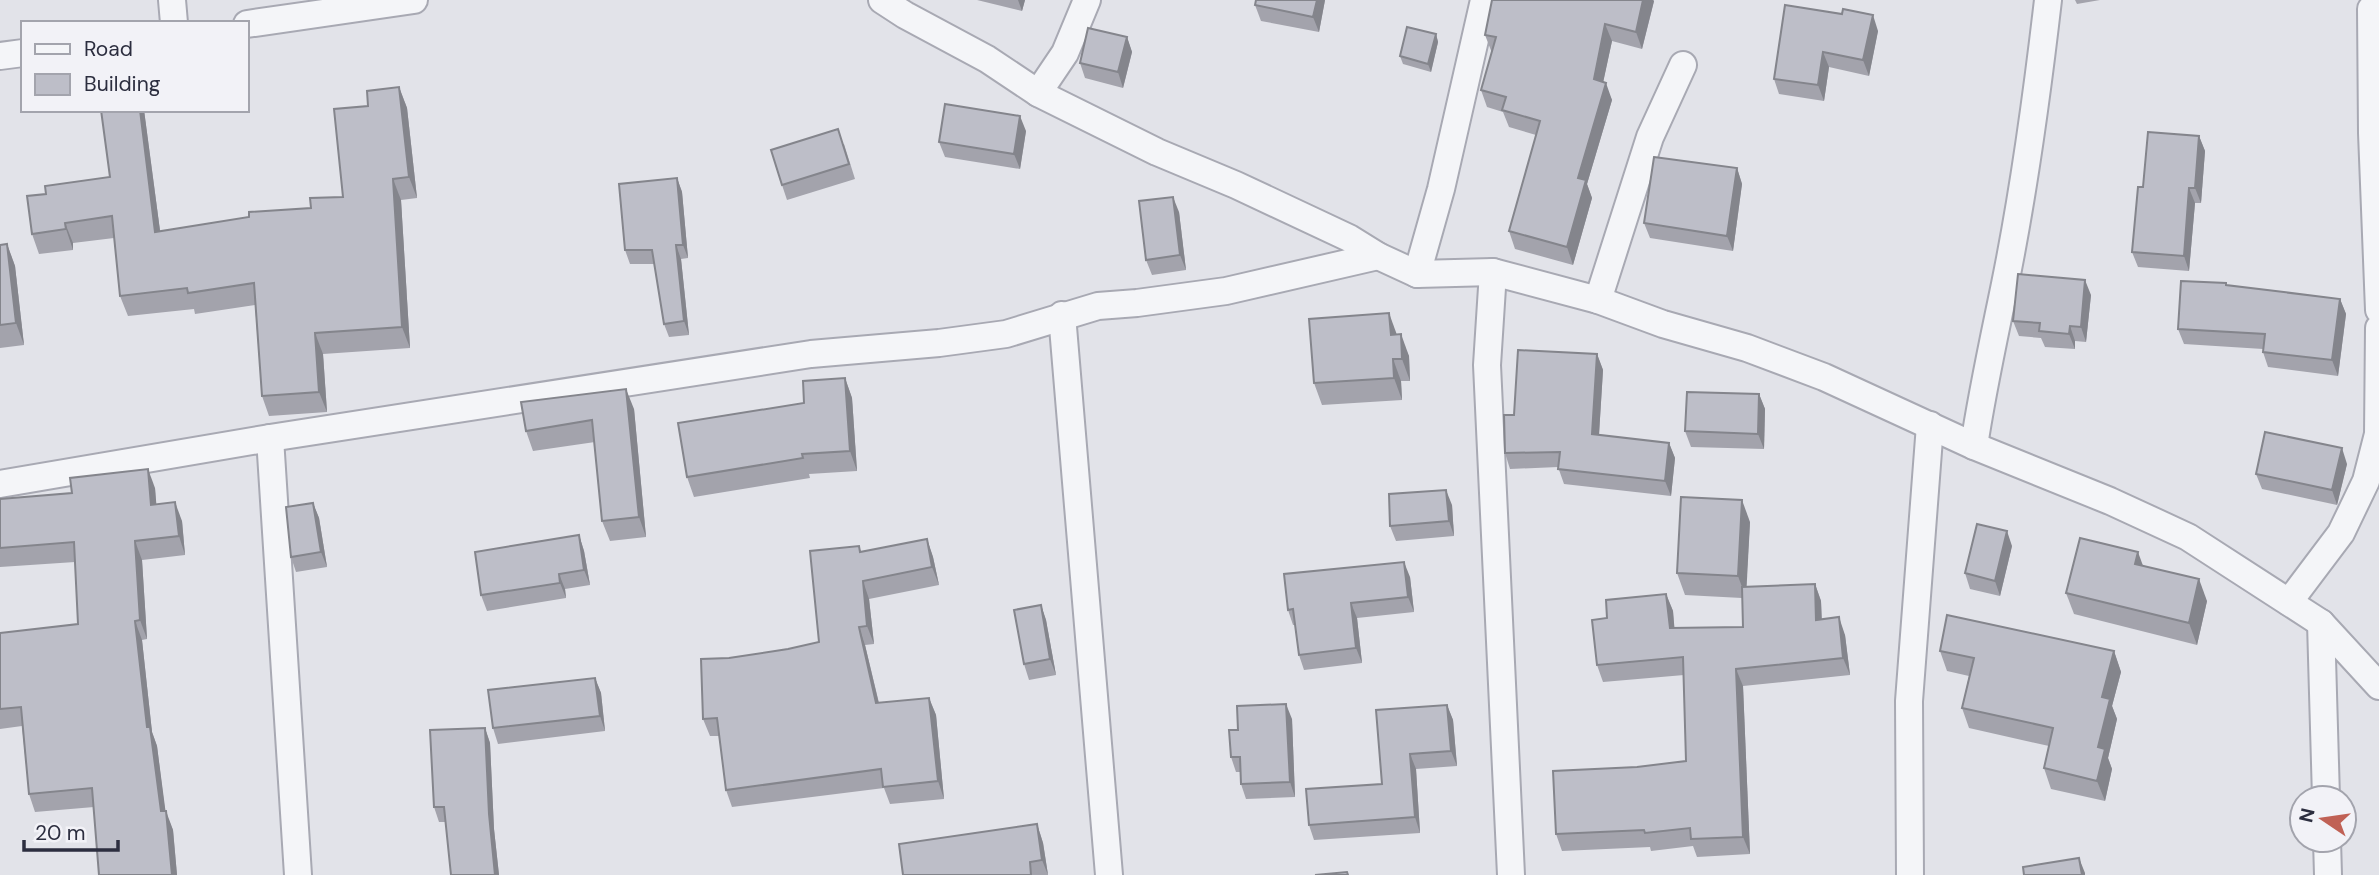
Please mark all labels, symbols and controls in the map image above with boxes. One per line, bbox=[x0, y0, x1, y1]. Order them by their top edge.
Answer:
legend bbox=[21, 21, 248, 112]
text: Road bbox=[84, 35, 133, 63]
text: Building bbox=[84, 70, 161, 98]
north arrow bbox=[2288, 784, 2358, 854]
text: N bbox=[2293, 806, 2321, 825]
scale bar bbox=[24, 808, 119, 852]
text: 20 m bbox=[35, 819, 86, 847]

